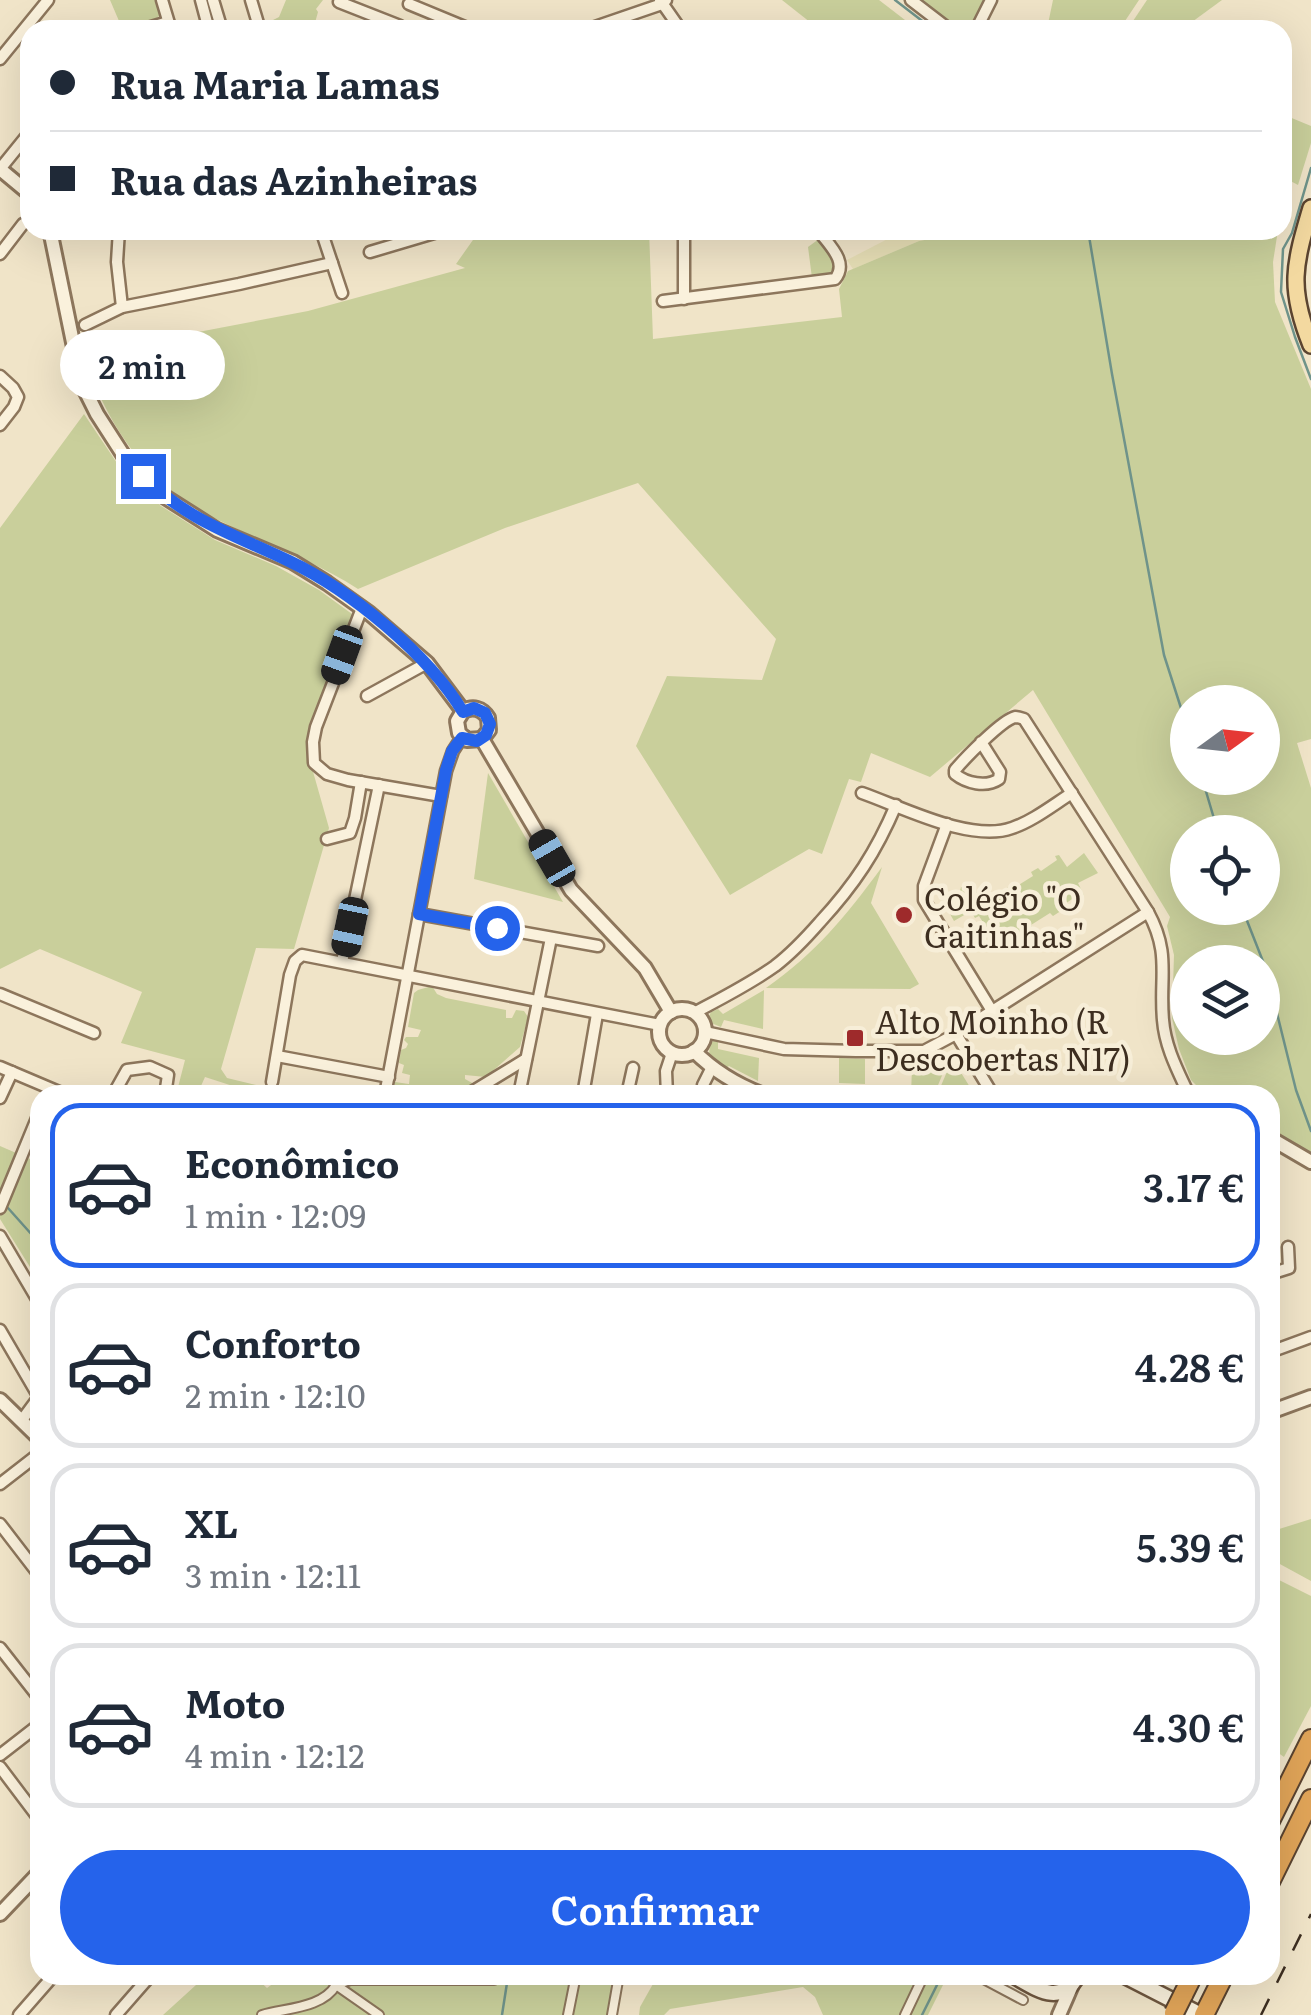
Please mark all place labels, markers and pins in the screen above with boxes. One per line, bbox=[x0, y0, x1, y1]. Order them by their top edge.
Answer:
place label: Colégio "O Gaitinhas" bbox=[924, 873, 1085, 958]
marker: Colégio "O Gaitinhas" bbox=[893, 904, 915, 926]
place label: Alto Moinho (R Descobertas N17) bbox=[875, 996, 1131, 1081]
marker: Alto Moinho (R Descobertas N17) bbox=[844, 1027, 866, 1049]

